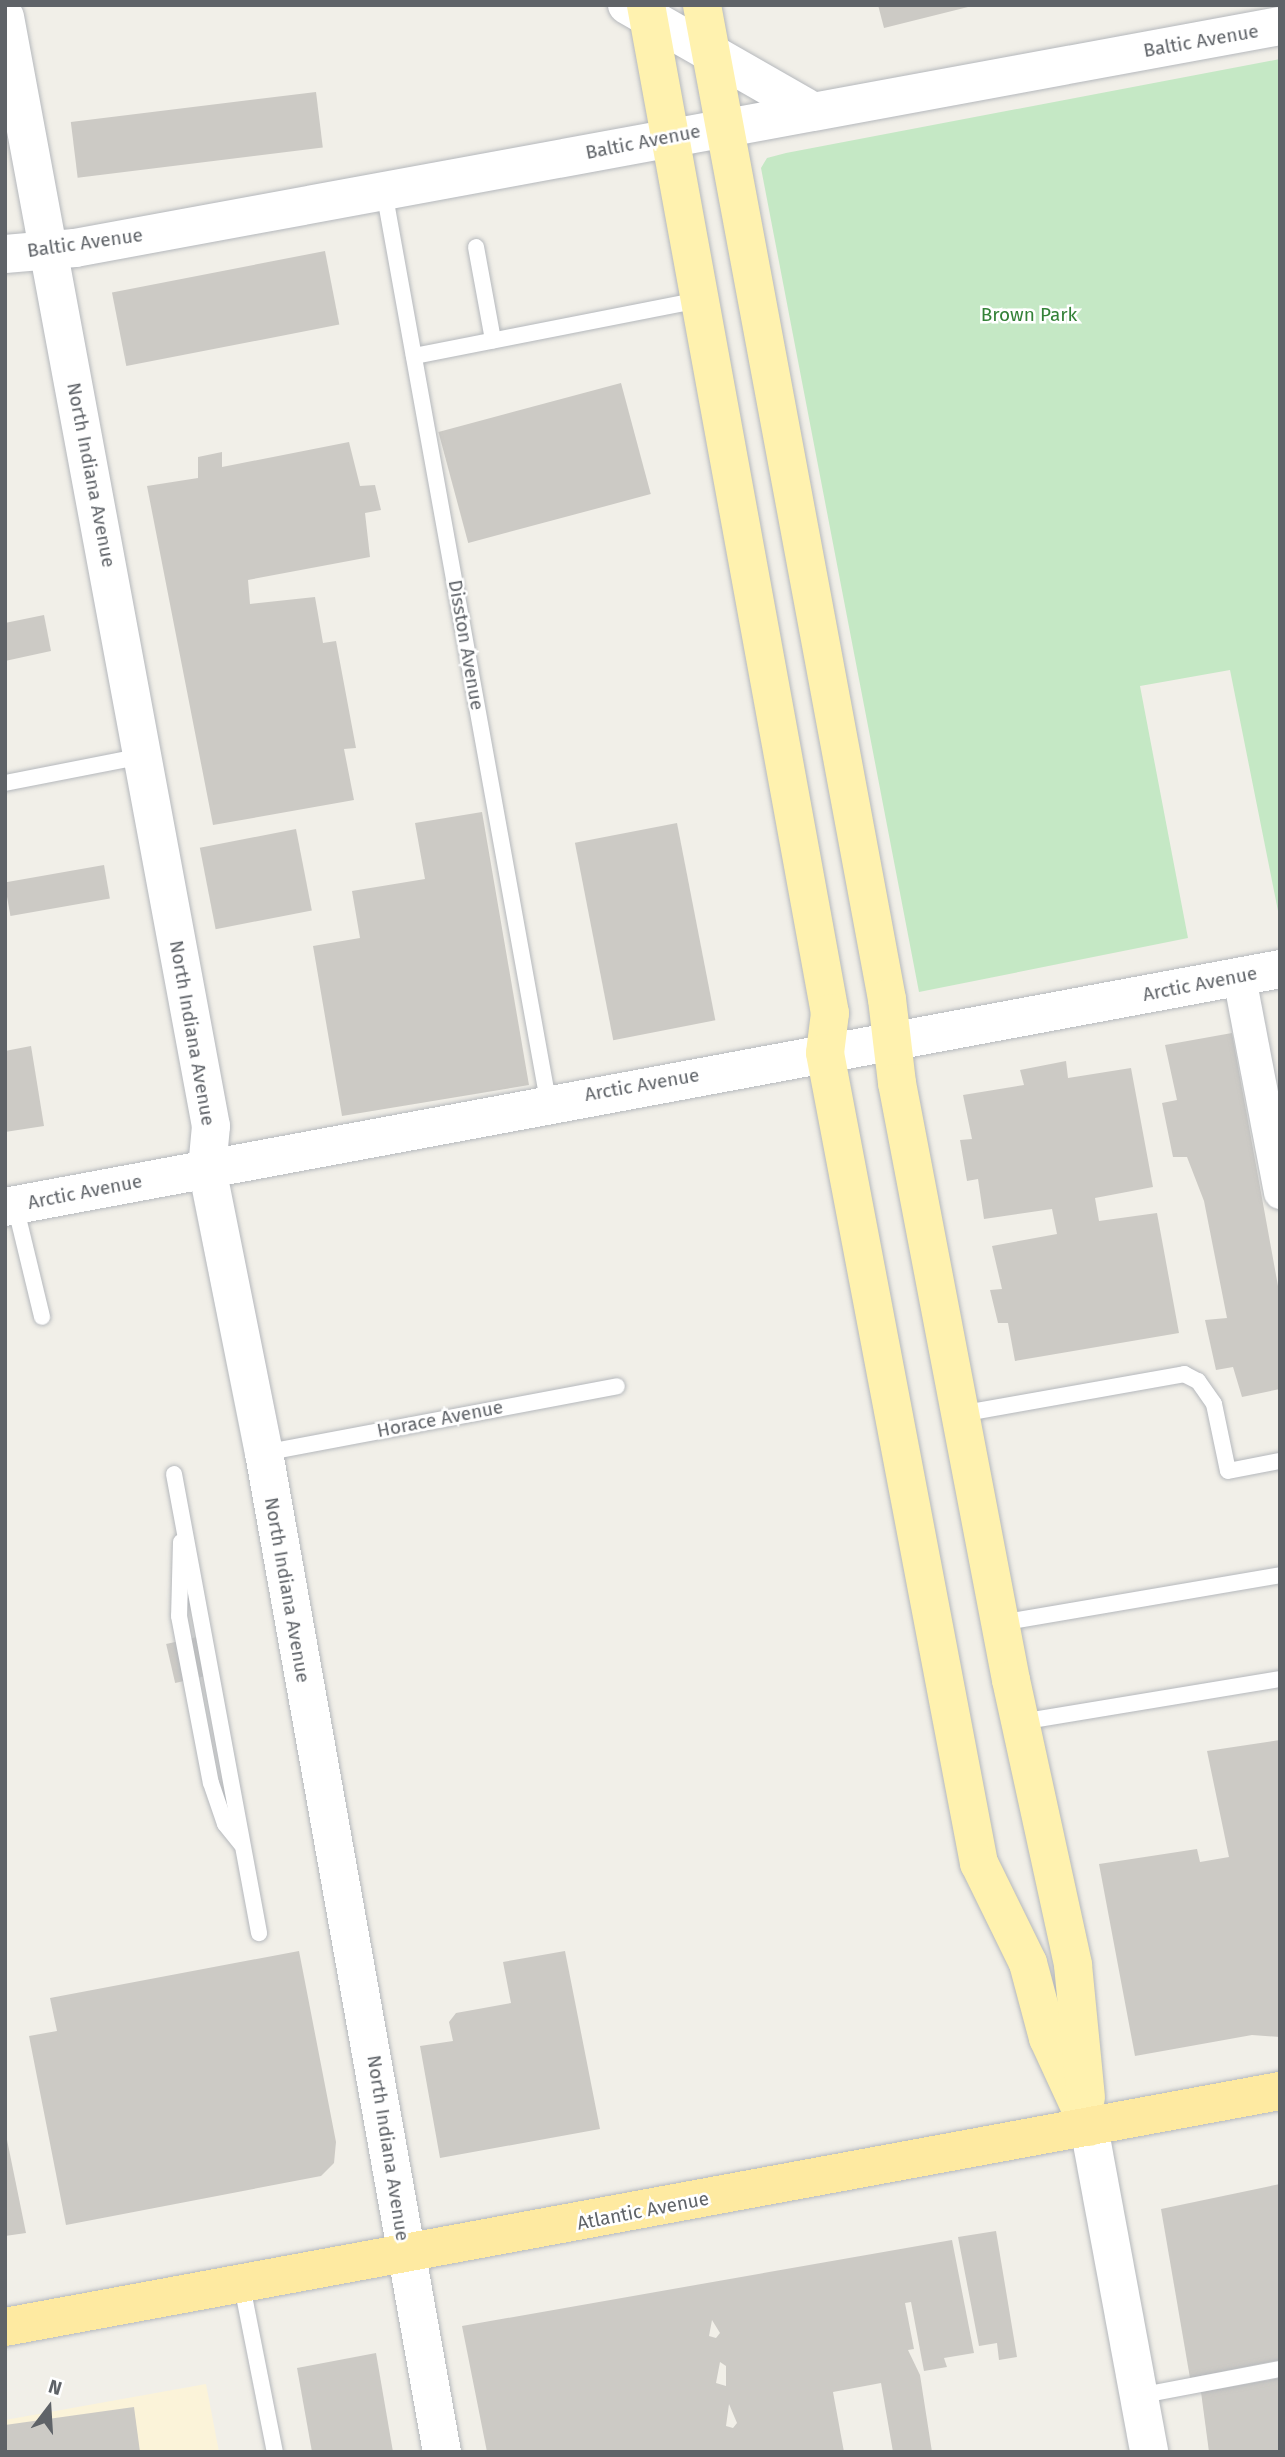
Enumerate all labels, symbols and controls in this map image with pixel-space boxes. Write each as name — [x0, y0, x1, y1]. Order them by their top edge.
street label: Baltic Avenue — [1142, 20, 1260, 62]
street label: Baltic Avenue — [584, 120, 702, 164]
street label: Baltic Avenue — [26, 224, 144, 262]
park label: Brown Park — [981, 304, 1077, 326]
street label: North Indiana Avenue — [62, 381, 120, 569]
street label: Disston Avenue — [443, 578, 489, 712]
street label: North Indiana Avenue — [164, 939, 220, 1127]
street label: Arctic Avenue — [1141, 962, 1259, 1006]
street label: Arctic Avenue — [583, 1064, 701, 1106]
street label: Arctic Avenue — [26, 1170, 144, 1214]
street label: Horace Avenue — [375, 1396, 505, 1442]
street label: North Indiana Avenue — [259, 1496, 315, 1684]
street label: North Indiana Avenue — [362, 2053, 414, 2243]
street label: Atlantic Avenue — [575, 2187, 711, 2235]
north arrow — [14, 2373, 84, 2443]
text: N — [46, 2375, 65, 2400]

